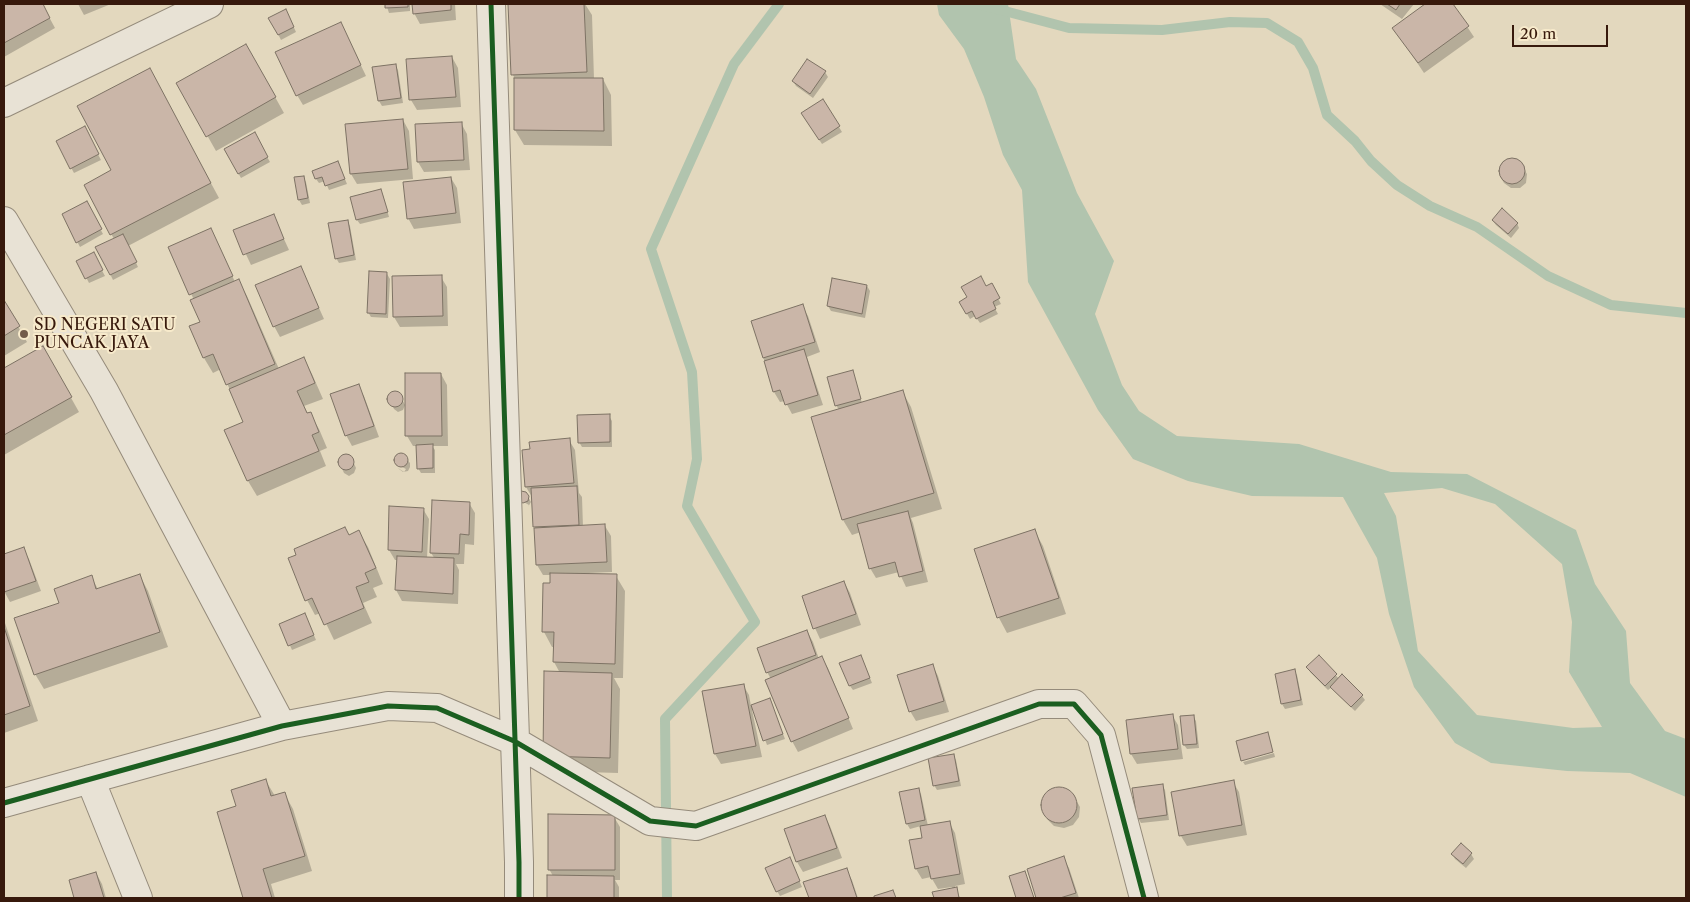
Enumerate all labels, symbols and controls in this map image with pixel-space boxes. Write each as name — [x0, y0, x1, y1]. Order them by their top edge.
scale bar — [1515, 15, 1611, 47]
text: 20 m — [1520, 24, 1556, 43]
place label: SD NEGERI SATU PUNCAK JAYA — [34, 315, 175, 353]
marker: SD NEGERI SATU PUNCAK JAYA — [18, 328, 30, 340]

